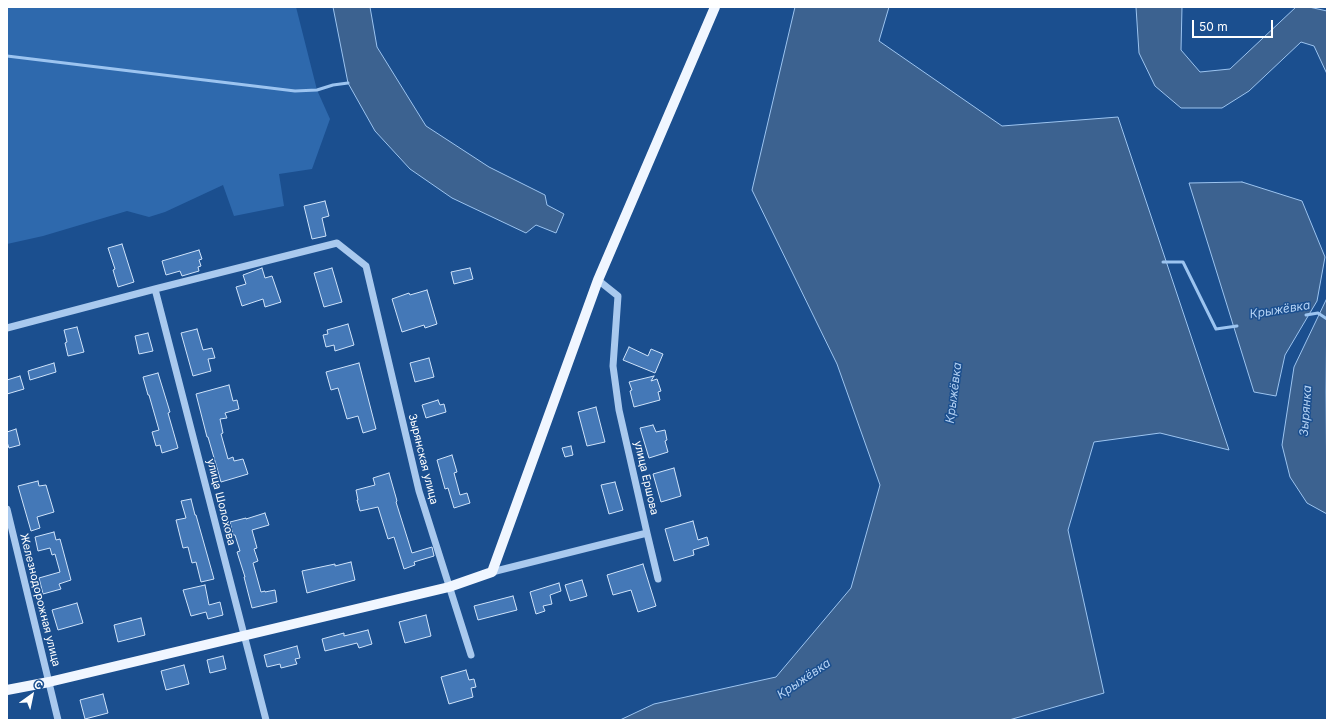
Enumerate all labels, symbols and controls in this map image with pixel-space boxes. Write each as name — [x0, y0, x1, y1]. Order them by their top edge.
scale bar — [1194, 12, 1275, 38]
text: 50 m — [1199, 19, 1228, 34]
water label: Крыжёвка — [1249, 298, 1311, 322]
water label: Крыжёвка — [943, 362, 965, 424]
water label: Зырянка — [1297, 385, 1315, 437]
street label: Зырянская улица — [405, 412, 441, 506]
street label: улица Ершова — [631, 440, 661, 516]
street label: улица Шолохова — [204, 457, 238, 547]
street label: Железнодорожная улица — [17, 532, 63, 668]
water label: Крыжёвка — [775, 656, 833, 702]
north arrow — [12, 675, 52, 715]
text: С — [31, 677, 46, 693]

